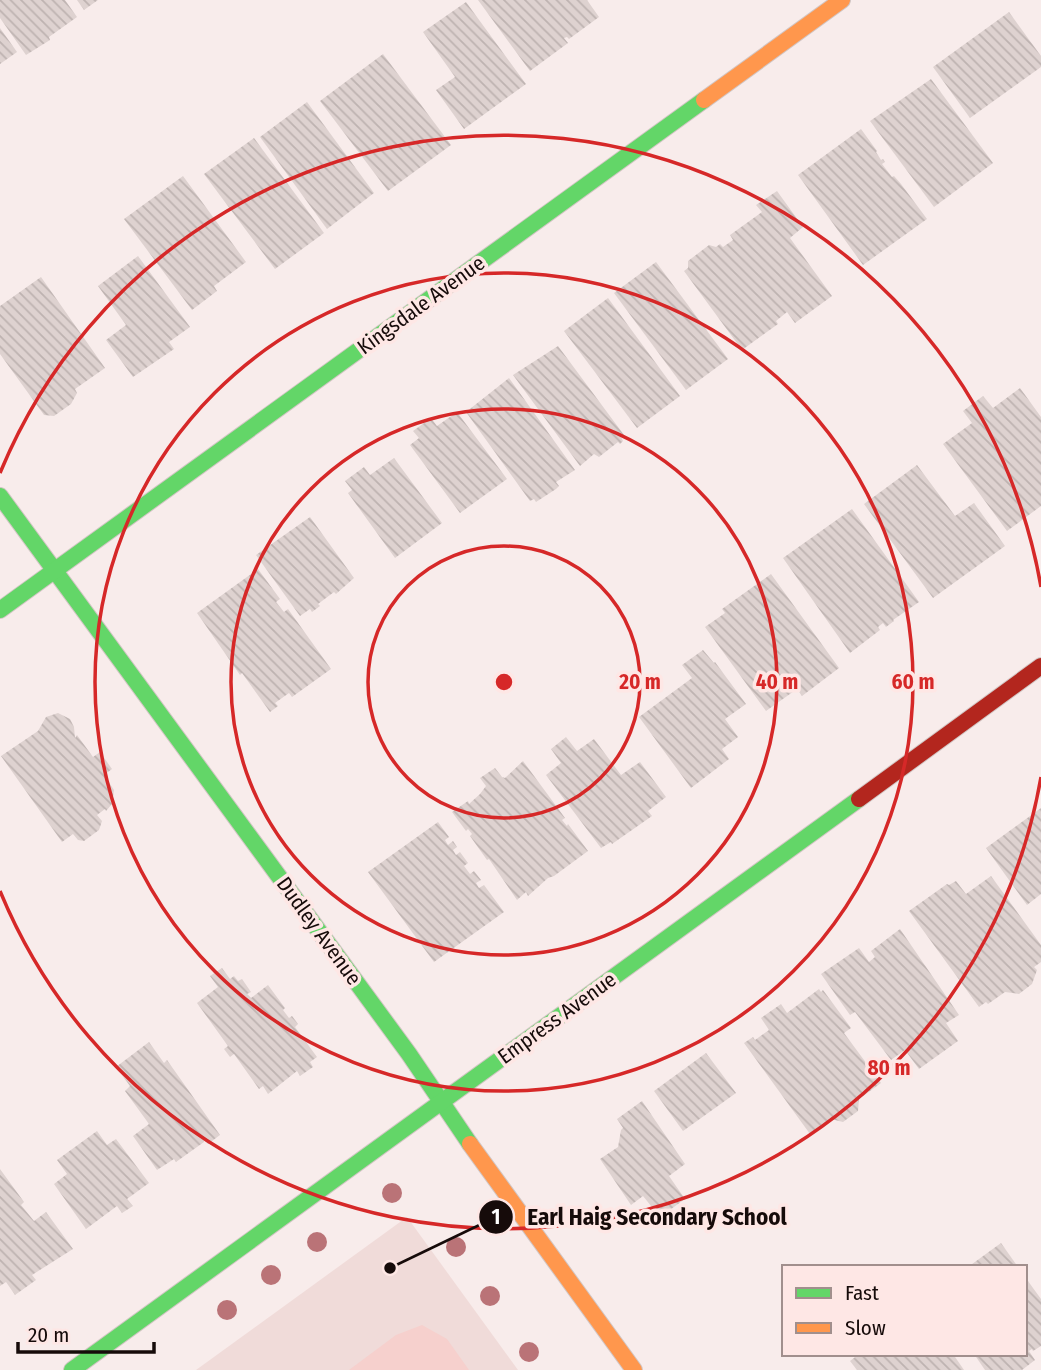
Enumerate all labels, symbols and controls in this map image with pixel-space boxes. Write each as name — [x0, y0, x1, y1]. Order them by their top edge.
street label: Kingsdale Avenue — [352, 250, 490, 360]
text: 20 m — [618, 669, 661, 695]
text: 40 m — [756, 669, 798, 695]
text: 60 m — [892, 669, 934, 695]
centre of rings — [492, 670, 516, 694]
street label: Dudley Avenue — [271, 872, 367, 990]
street label: Empress Avenue — [493, 966, 621, 1070]
text: 80 m — [868, 1055, 910, 1081]
callout: Earl Haig Secondary School — [479, 1195, 801, 1239]
text: Earl Haig Secondary School — [527, 1203, 787, 1231]
text: 1 — [492, 1204, 500, 1230]
legend — [782, 1265, 1027, 1356]
text: Fast — [845, 1280, 879, 1306]
scale bar — [18, 1310, 154, 1354]
text: Slow — [845, 1315, 886, 1341]
text: 20 m — [28, 1322, 69, 1348]

